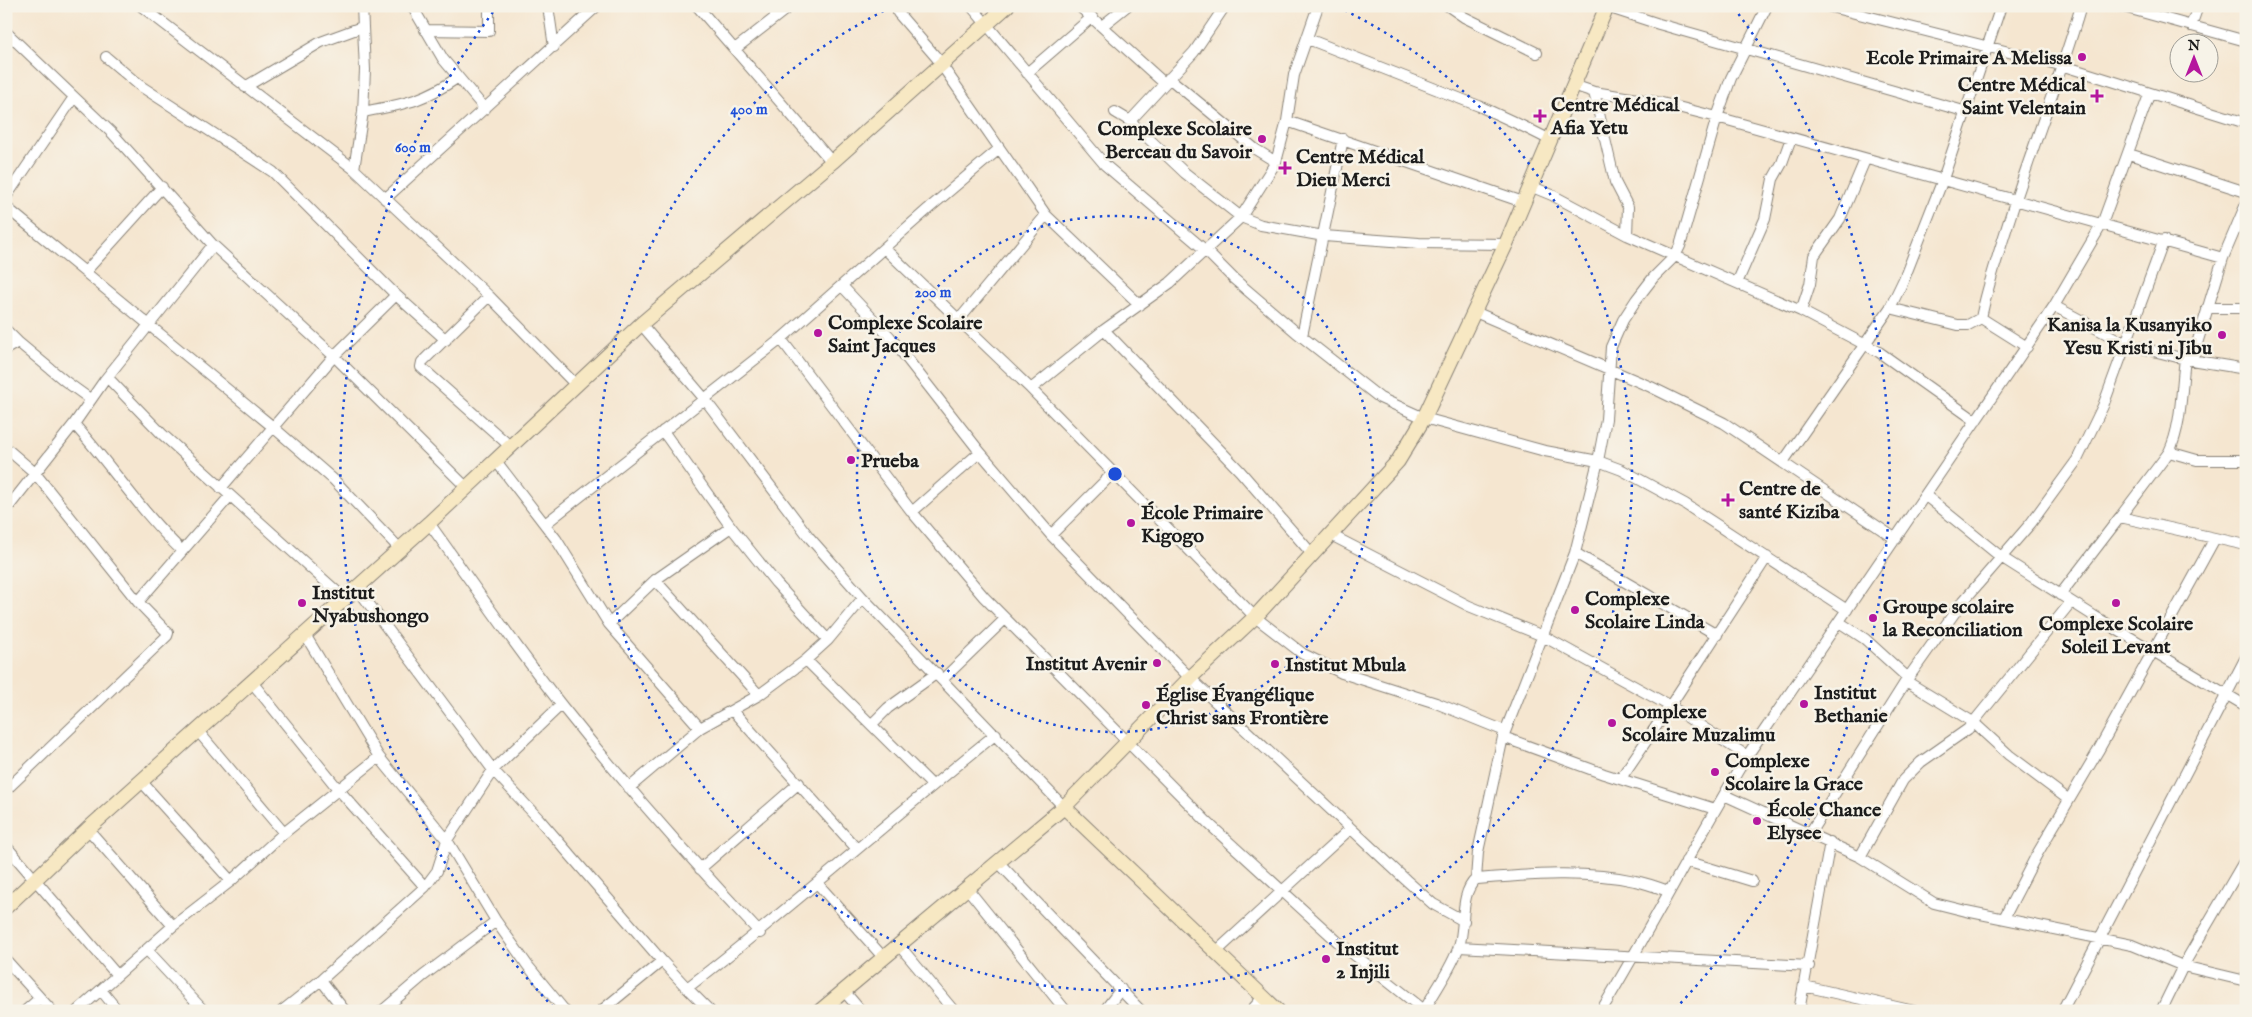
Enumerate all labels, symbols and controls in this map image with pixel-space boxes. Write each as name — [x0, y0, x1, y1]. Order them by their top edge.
north arrow — [2170, 32, 2220, 82]
text: N — [2187, 37, 2200, 55]
place label: Ecole Primaire A Melissa — [1866, 46, 2072, 71]
marker: Ecole Primaire A Melissa — [2076, 51, 2088, 63]
place label: Centre Médical Saint Velentain — [1958, 73, 2087, 121]
marker: Centre Médical Saint Velentain — [2090, 89, 2104, 103]
place label: Centre Médical Afia Yetu — [1550, 93, 1680, 141]
text: 400 m — [731, 100, 768, 119]
marker: Centre Médical Afia Yetu — [1533, 109, 1547, 123]
place label: Complexe Scolaire Berceau du Savoir — [1098, 117, 1253, 165]
marker: Complexe Scolaire Berceau du Savoir — [1256, 133, 1268, 145]
text: 600 m — [395, 138, 431, 157]
place label: Centre Médical Dieu Merci — [1296, 145, 1425, 193]
marker: Centre Médical Dieu Merci — [1278, 161, 1292, 175]
text: 200 m — [915, 283, 952, 302]
place label: Complexe Scolaire Saint Jacques — [828, 311, 983, 359]
place label: Kanisa la Kusanyiko Yesu Kristi ni Jibu — [2047, 313, 2213, 361]
marker: Complexe Scolaire Saint Jacques — [812, 327, 824, 339]
marker: Kanisa la Kusanyiko Yesu Kristi ni Jibu — [2216, 329, 2228, 341]
place label: Prueba — [861, 449, 919, 474]
marker: Prueba — [845, 454, 857, 466]
centre of rings — [1106, 465, 1124, 483]
place label: Centre de santé Kiziba — [1739, 477, 1840, 525]
marker: Centre de santé Kiziba — [1721, 493, 1735, 507]
place label: École Primaire Kigogo — [1141, 501, 1264, 549]
marker: École Primaire Kigogo — [1125, 517, 1137, 529]
place label: Institut Nyabushongo — [311, 581, 429, 629]
place label: Complexe Scolaire Linda — [1585, 587, 1705, 635]
place label: Groupe scolaire la Reconciliation — [1882, 595, 2023, 643]
marker: Institut Nyabushongo — [296, 597, 308, 609]
marker: Complexe Scolaire Soleil Levant — [2110, 597, 2122, 609]
marker: Complexe Scolaire Linda — [1569, 604, 1581, 616]
marker: Groupe scolaire la Reconciliation — [1867, 612, 1879, 624]
place label: Complexe Scolaire Soleil Levant — [2039, 612, 2194, 660]
place label: Institut Avenir — [1026, 652, 1148, 677]
place label: Institut Mbula — [1285, 653, 1406, 678]
marker: Institut Avenir — [1151, 657, 1163, 669]
marker: Institut Mbula — [1269, 658, 1281, 670]
place label: Institut Bethanie — [1814, 681, 1888, 729]
place label: Église Évangélique Christ sans Frontière — [1156, 683, 1329, 731]
marker: Institut Bethanie — [1798, 698, 1810, 710]
marker: Église Évangélique Christ sans Frontière — [1140, 699, 1152, 711]
place label: Complexe Scolaire Muzalimu — [1622, 700, 1776, 748]
marker: Complexe Scolaire Muzalimu — [1606, 717, 1618, 729]
place label: Complexe Scolaire la Grace — [1725, 749, 1864, 797]
marker: Complexe Scolaire la Grace — [1709, 766, 1721, 778]
place label: École Chance Elysee — [1767, 798, 1882, 846]
marker: École Chance Elysee — [1751, 815, 1763, 827]
place label: Institut 2 Injili — [1336, 937, 1399, 985]
marker: Institut 2 Injili — [1320, 953, 1332, 965]

